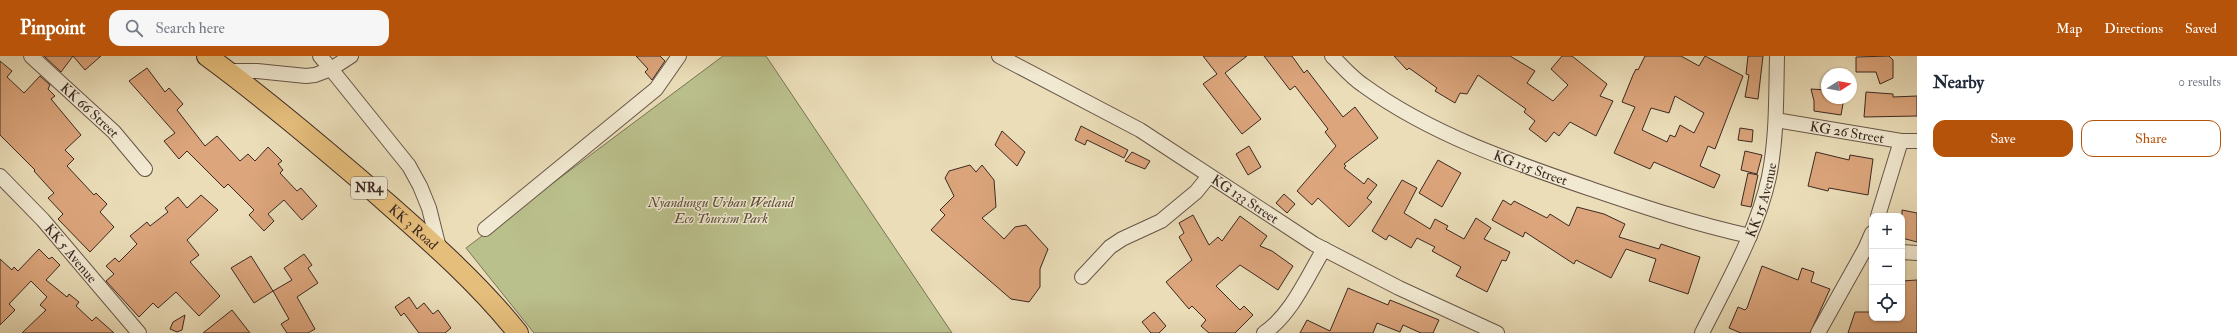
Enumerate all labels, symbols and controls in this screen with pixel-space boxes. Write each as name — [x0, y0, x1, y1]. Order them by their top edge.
search box — [109, 10, 389, 46]
text: Pinpoint — [20, 16, 85, 40]
icon: search — [123, 17, 145, 39]
text: Search here — [155, 19, 225, 38]
text: Map — [2056, 20, 2082, 37]
text: Directions — [2104, 20, 2163, 37]
text: Saved — [2185, 20, 2217, 37]
north arrow — [1821, 68, 1857, 104]
text: Nearby — [1933, 72, 1984, 93]
text: 0 results — [2178, 74, 2221, 90]
street label: KK 66 Street — [57, 79, 123, 141]
street label: KG 26 Street — [1809, 117, 1886, 147]
button: Save — [1933, 120, 2073, 157]
button: Share — [2081, 120, 2221, 157]
street label: KG 135 Street — [1491, 146, 1570, 189]
street label: KK 15 Avenue — [1742, 161, 1780, 240]
street label: KG 133 Street — [1209, 171, 1282, 227]
road number: NR4 — [351, 177, 387, 199]
park label: Nyandungu Urban Wetland Eco Tourism Park — [647, 194, 795, 227]
street label: KK 3 Road — [385, 200, 442, 253]
map controls — [1869, 213, 1905, 321]
button: + — [1869, 213, 1905, 249]
street label: KK 5 Avenue — [41, 220, 101, 286]
button: − — [1869, 249, 1905, 285]
button: locate — [1869, 285, 1905, 321]

